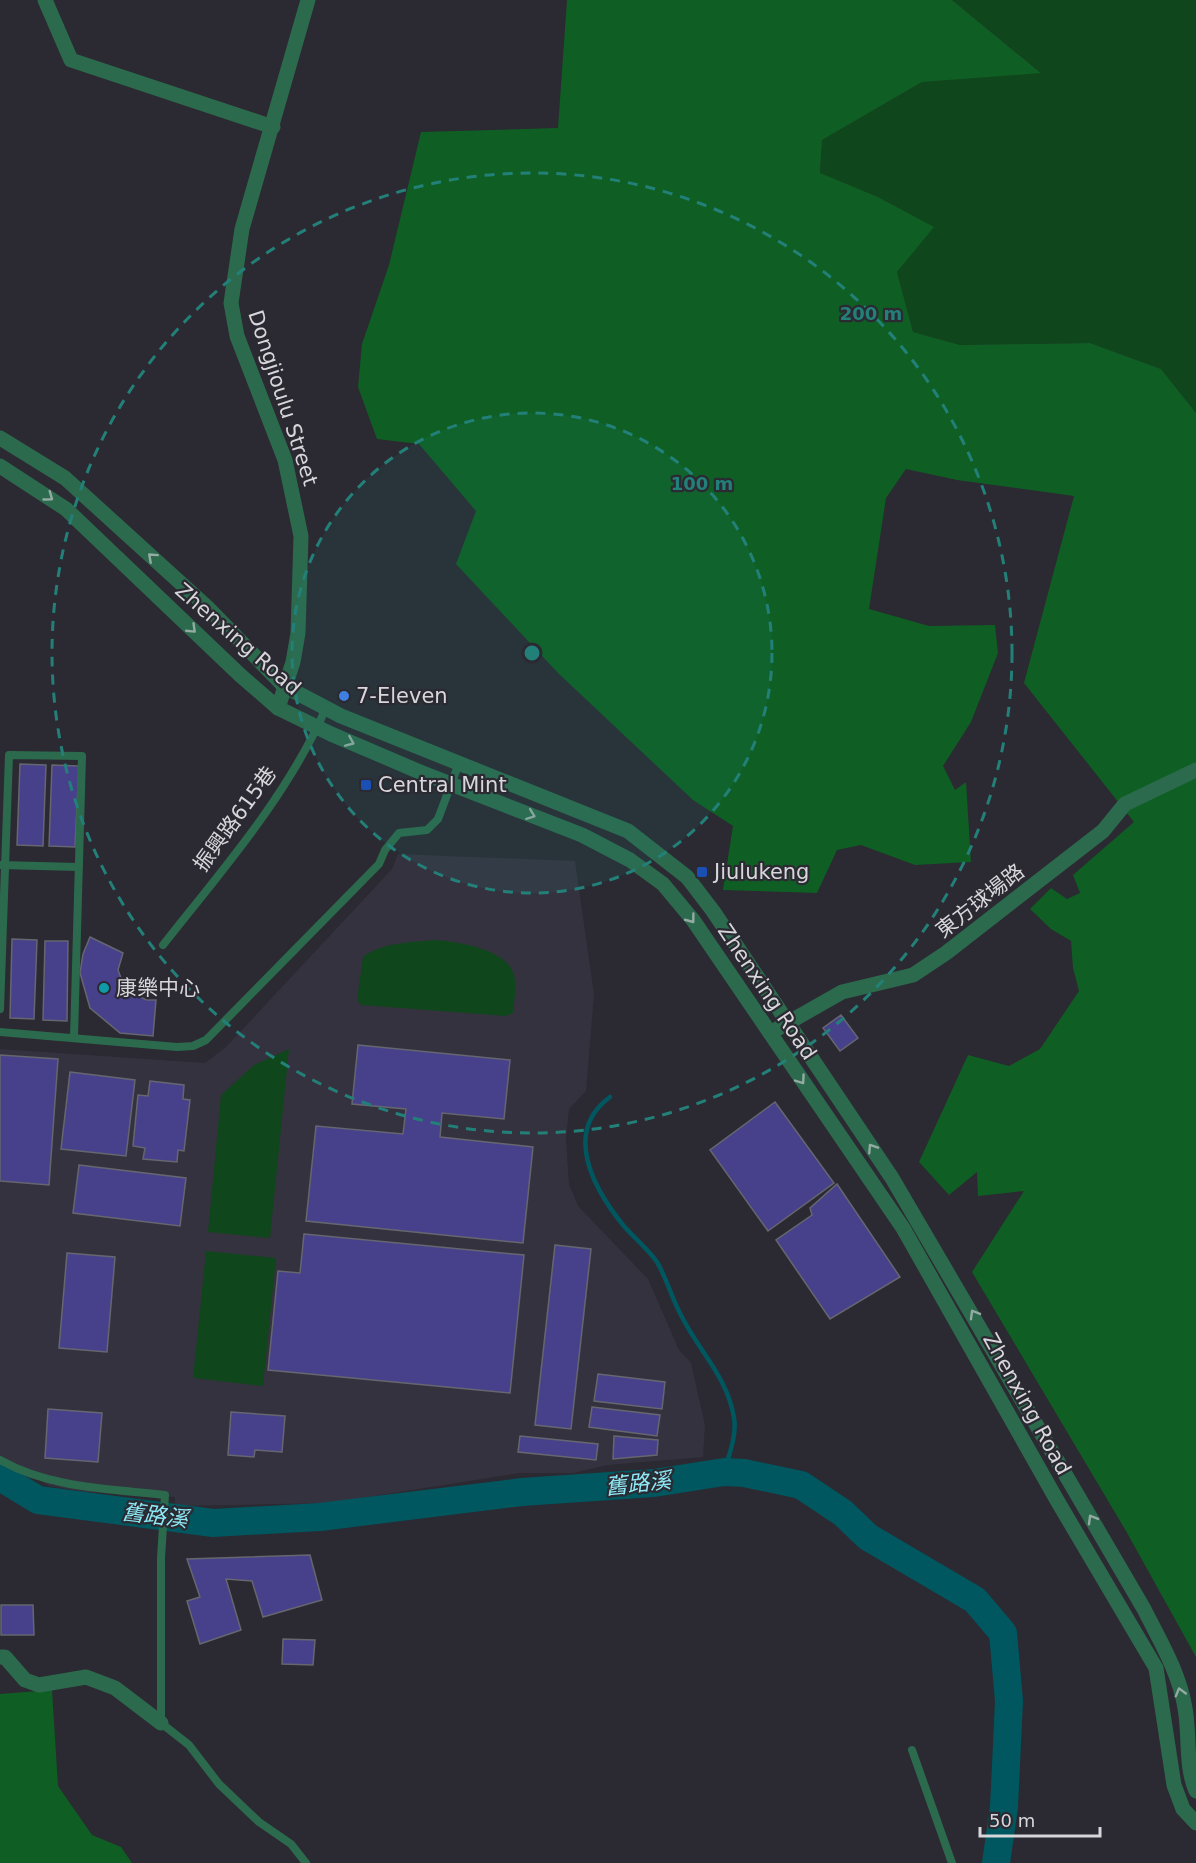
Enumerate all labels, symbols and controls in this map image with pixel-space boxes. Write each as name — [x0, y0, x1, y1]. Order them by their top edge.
text: 200 m — [840, 303, 902, 324]
street label: Dongjioulu Street — [243, 307, 323, 489]
text: 100 m — [671, 473, 733, 494]
one-way arrow — [43, 489, 54, 500]
one-way arrow — [148, 553, 158, 564]
street label: Zhenxing Road — [170, 578, 306, 700]
one-way arrow — [185, 622, 196, 633]
centre of rings — [522, 643, 542, 663]
place label: 7-Eleven — [356, 684, 448, 708]
marker: 7-Eleven — [337, 689, 351, 703]
one-way arrow — [343, 735, 354, 747]
street label: 振興路615巷 — [189, 762, 281, 876]
place label: Central Mint — [378, 773, 507, 797]
marker: Central Mint — [359, 778, 373, 792]
one-way arrow — [525, 807, 535, 820]
street label: 東方球場路 — [931, 859, 1029, 943]
place label: Jiulukeng — [712, 860, 809, 884]
marker: Jiulukeng — [695, 865, 709, 879]
one-way arrow — [684, 912, 695, 923]
street label: Zhenxing Road — [713, 920, 821, 1064]
place label: 康樂中心 — [116, 976, 200, 1000]
marker: 康樂中心 — [97, 981, 111, 995]
one-way arrow — [794, 1074, 805, 1085]
one-way arrow — [868, 1143, 879, 1154]
one-way arrow — [969, 1310, 981, 1320]
street label: Zhenxing Road — [978, 1329, 1076, 1479]
water label: 舊路溪 — [604, 1467, 675, 1499]
water label: 舊路溪 — [121, 1499, 192, 1532]
one-way arrow — [1088, 1515, 1100, 1525]
one-way arrow — [1175, 1687, 1188, 1697]
scale bar — [980, 1800, 1100, 1838]
text: 50 m — [989, 1810, 1035, 1831]

